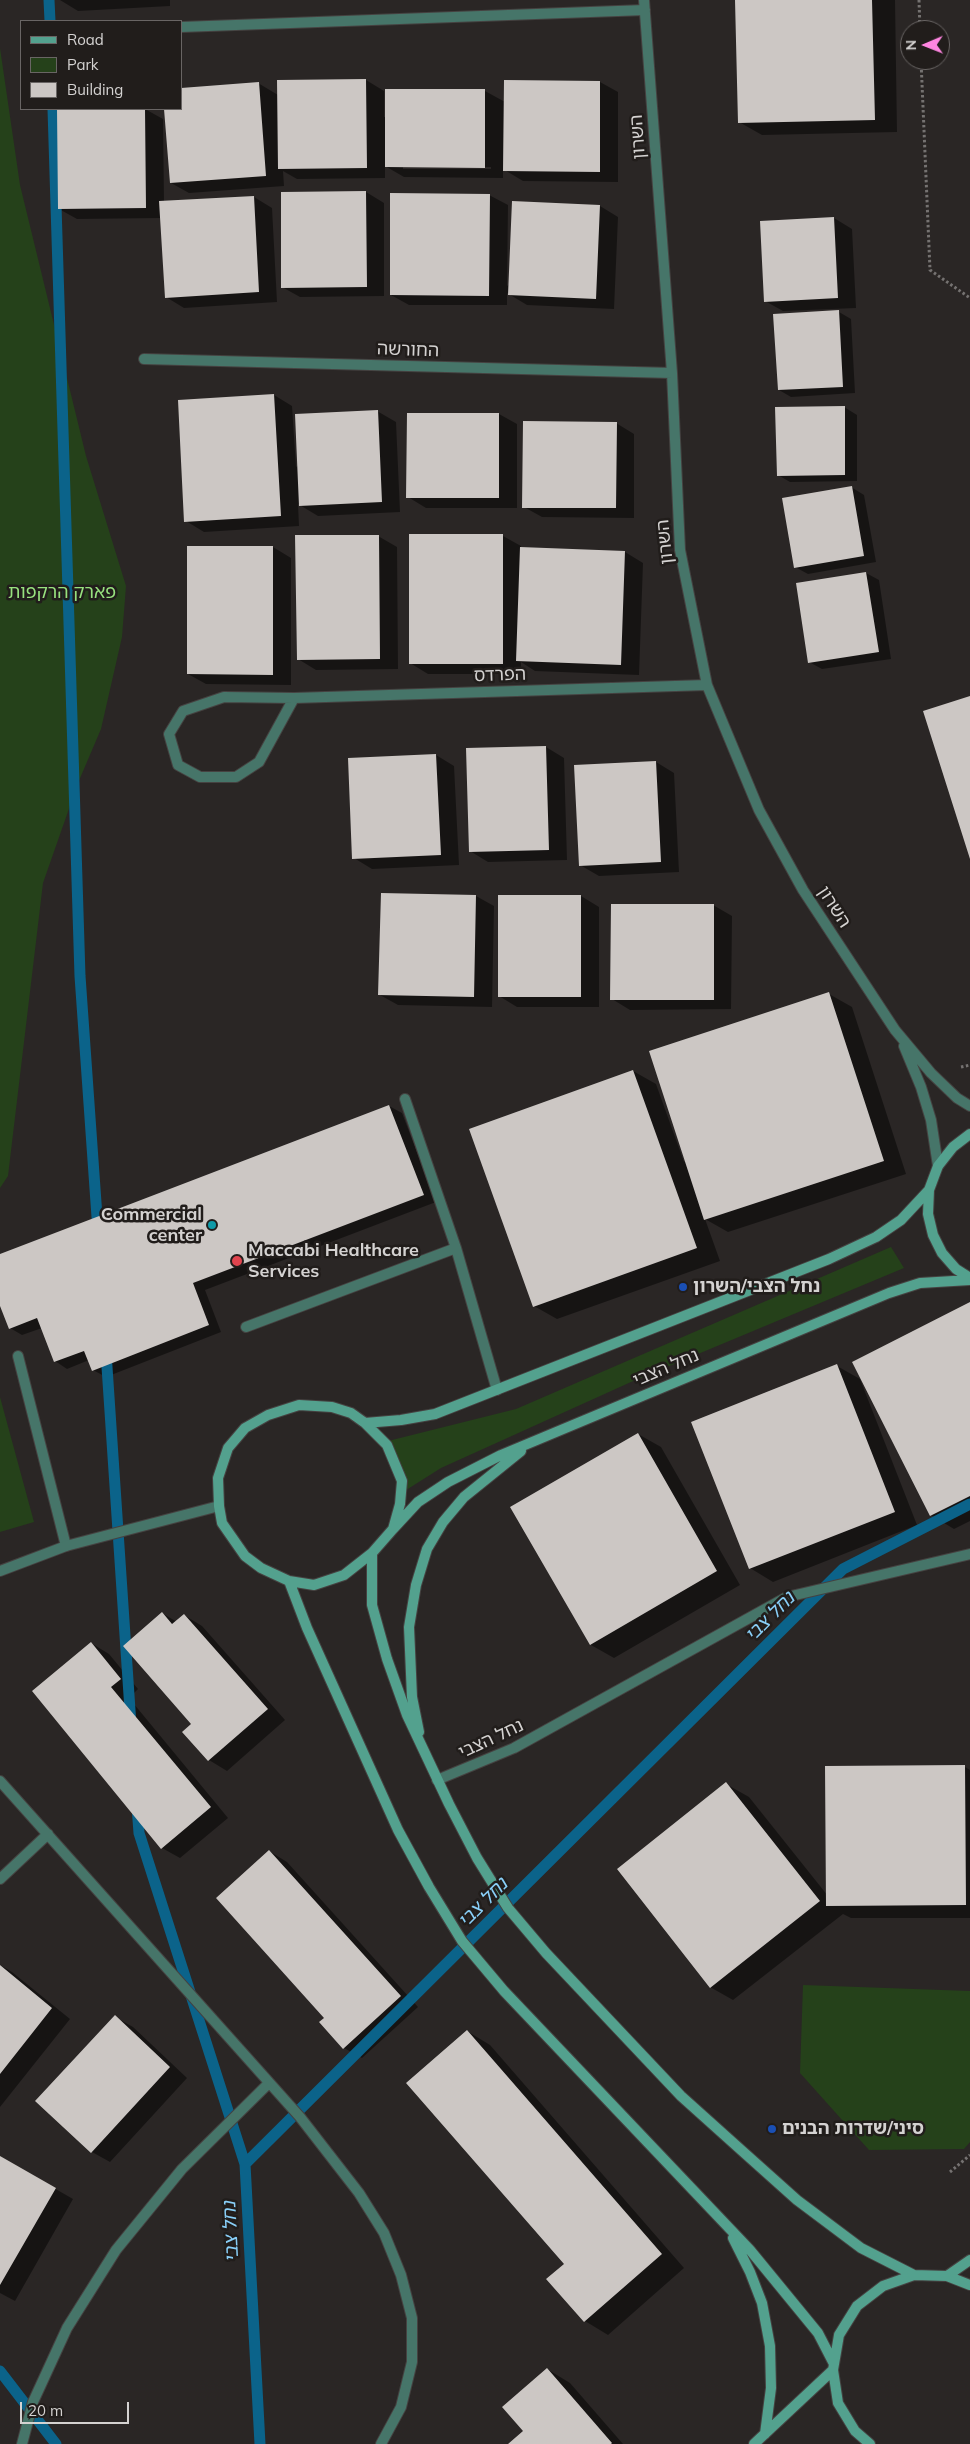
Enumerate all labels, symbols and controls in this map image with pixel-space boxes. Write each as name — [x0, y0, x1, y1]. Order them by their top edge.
legend — [20, 20, 182, 110]
north arrow — [900, 20, 950, 70]
text: Road — [67, 30, 104, 49]
text: N — [902, 40, 920, 51]
text: Park — [67, 55, 99, 74]
text: Building — [67, 80, 123, 99]
street label: השרון — [626, 114, 650, 160]
street label: החורשה — [377, 338, 439, 362]
street label: השרון — [652, 518, 678, 566]
park label: פארק הרקפות — [8, 582, 116, 604]
street label: הפרדס — [474, 663, 526, 687]
street label: השרון — [813, 882, 855, 932]
place label: Commercial center — [101, 1204, 202, 1246]
marker: Commercial center — [206, 1219, 218, 1231]
place label: Maccabi Healthcare Services — [248, 1240, 419, 1282]
marker: Maccabi Healthcare Services — [230, 1254, 244, 1268]
place label: נחל הצבי/השרון — [693, 1276, 820, 1298]
marker: נחל הצבי/השרון — [677, 1281, 689, 1293]
street label: נחל הצבי — [630, 1345, 702, 1391]
water label: נחל צבי — [740, 1587, 800, 1647]
street label: נחל הצבי — [455, 1715, 527, 1763]
water label: נחל צבי — [453, 1873, 513, 1933]
place label: סיני/שדרות הבנים — [782, 2118, 924, 2140]
marker: סיני/שדרות הבנים — [766, 2123, 778, 2135]
water label: נחל צבי — [218, 2201, 244, 2263]
scale bar — [22, 2392, 131, 2424]
text: 20 m — [28, 2401, 63, 2420]

